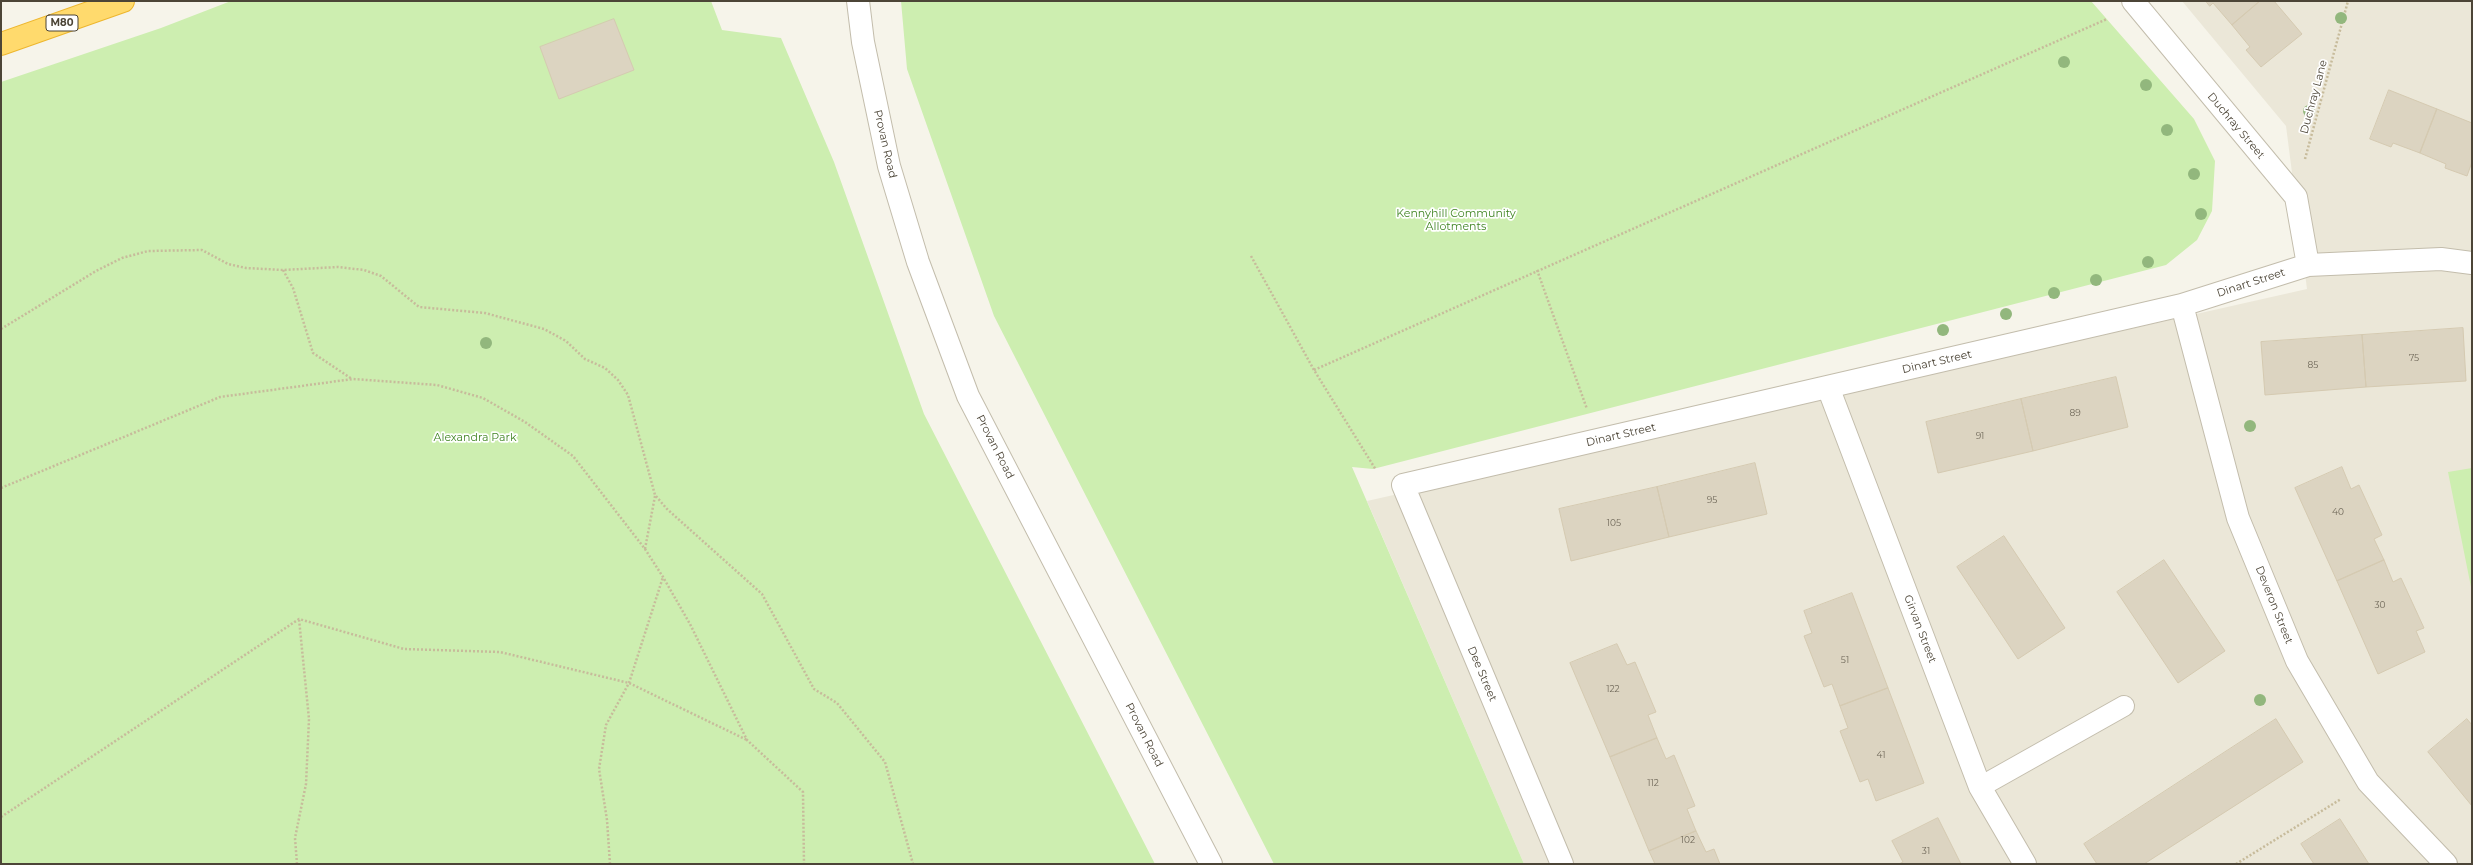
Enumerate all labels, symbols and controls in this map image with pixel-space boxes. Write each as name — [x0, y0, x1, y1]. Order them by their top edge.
road number: M80 — [46, 15, 78, 31]
street label: Duchray Lane — [2298, 59, 2330, 135]
street label: Duchray Street — [2204, 90, 2268, 162]
street label: Provan Road — [871, 108, 899, 180]
park label: Kennyhill Community Allotments — [1396, 207, 1516, 233]
street label: Dinart Street — [2215, 266, 2287, 300]
street label: Dinart Street — [1901, 348, 1973, 376]
house number: 75 — [2409, 353, 2419, 363]
house number: 85 — [2308, 360, 2318, 370]
house number: 89 — [2069, 408, 2081, 418]
street label: Provan Road — [973, 413, 1017, 481]
street label: Dinart Street — [1585, 421, 1657, 449]
park label: Alexandra Park — [434, 431, 516, 445]
house number: 91 — [1976, 431, 1984, 441]
house number: 95 — [1707, 495, 1717, 505]
house number: 40 — [2332, 507, 2344, 517]
house number: 105 — [1607, 518, 1621, 528]
street label: Deveron Street — [2252, 564, 2296, 646]
street label: Girvan Street — [1901, 593, 1939, 665]
house number: 30 — [2374, 600, 2386, 610]
street label: Dee Street — [1464, 644, 1500, 704]
house number: 51 — [1841, 655, 1849, 665]
house number: 122 — [1606, 684, 1620, 694]
street label: Provan Road — [1122, 701, 1166, 769]
house number: 41 — [1877, 750, 1885, 760]
house number: 112 — [1647, 778, 1659, 788]
house number: 102 — [1681, 835, 1695, 845]
house number: 31 — [1922, 846, 1930, 856]

